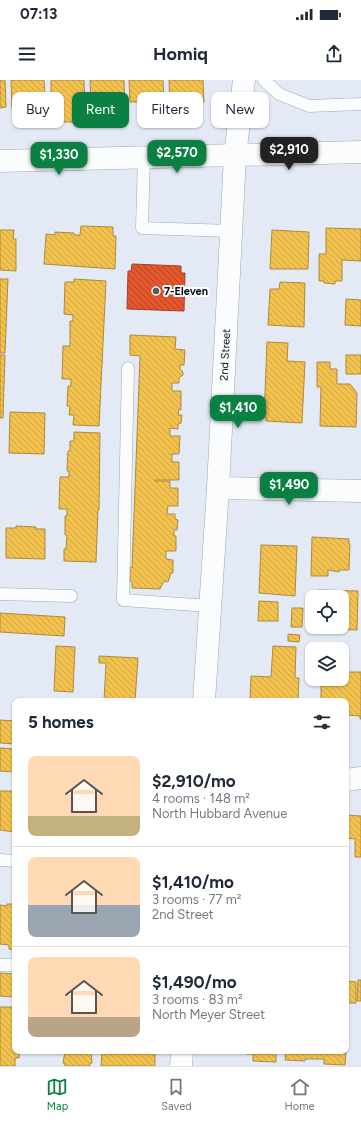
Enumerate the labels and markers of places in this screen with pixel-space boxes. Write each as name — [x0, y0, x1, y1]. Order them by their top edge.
pin: $2,910 — [256, 137, 322, 171]
pin: $2,570 — [144, 140, 210, 174]
pin: $1,330 — [26, 142, 92, 176]
place label: 7-Eleven — [164, 285, 208, 298]
marker: 7-Eleven — [151, 286, 161, 296]
pin: $1,410 — [205, 395, 271, 429]
pin: $1,490 — [256, 472, 322, 506]

